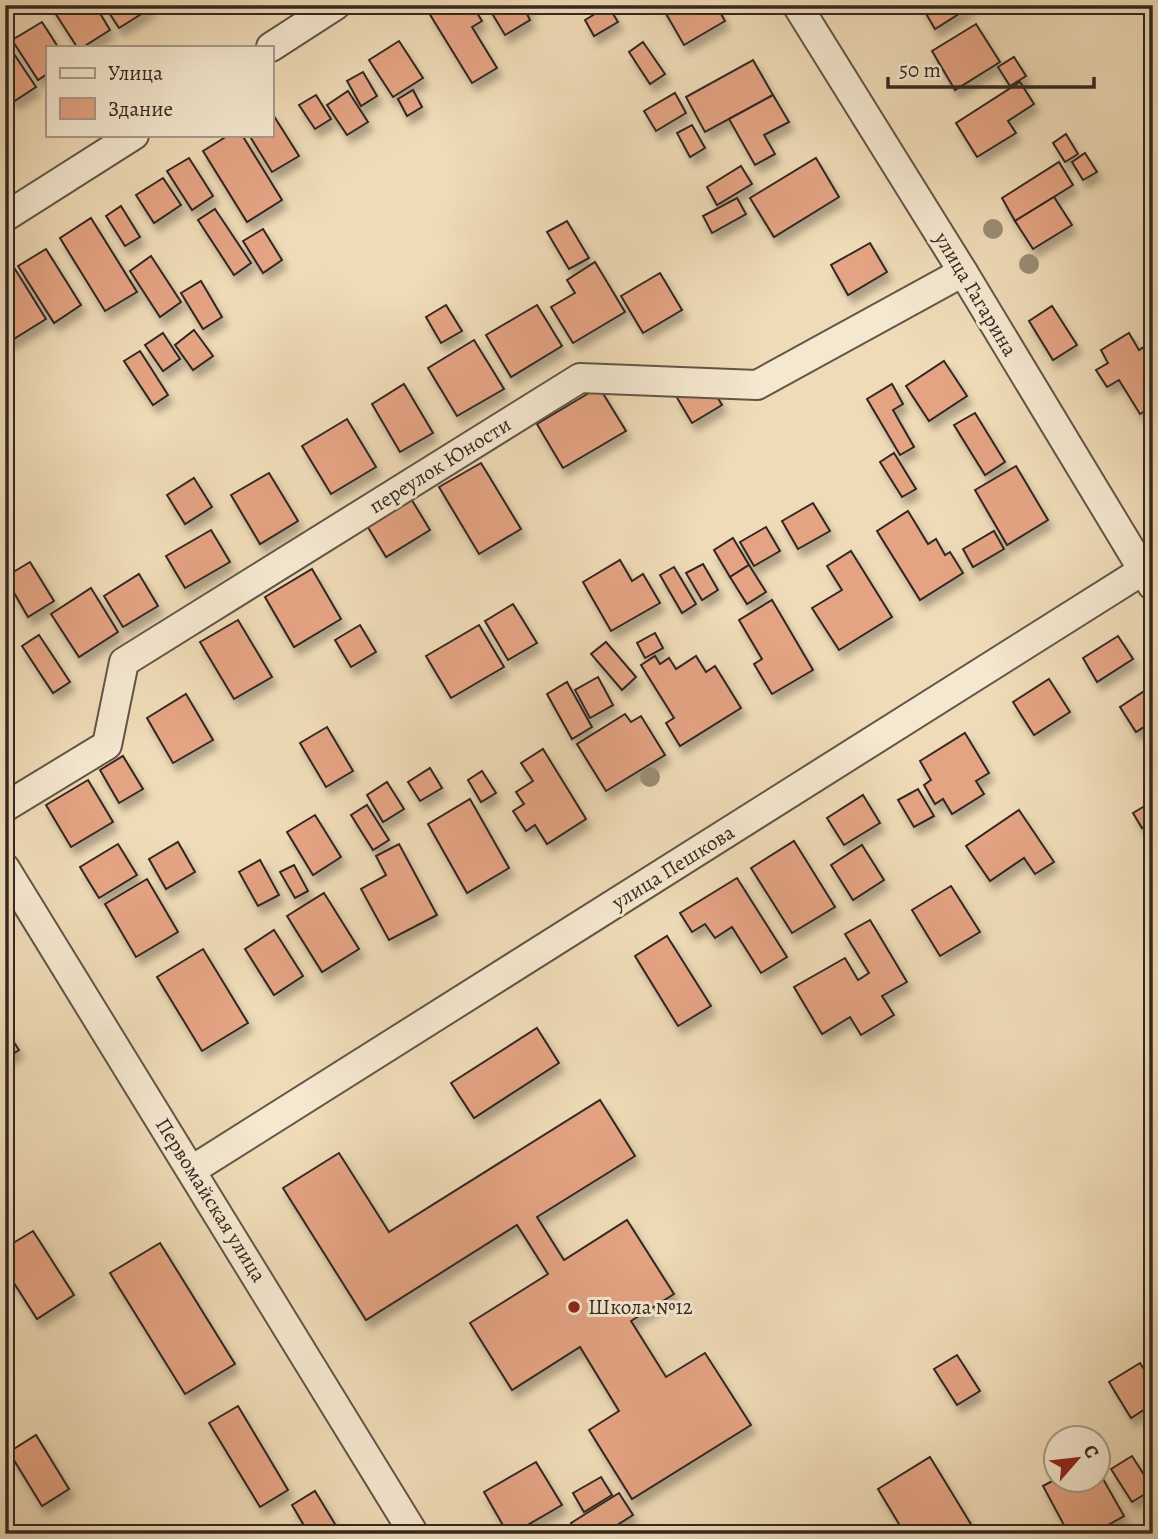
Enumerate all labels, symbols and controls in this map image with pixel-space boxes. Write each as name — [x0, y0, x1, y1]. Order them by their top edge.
legend — [46, 46, 273, 136]
scale bar — [888, 46, 1095, 90]
text: 50 m — [899, 56, 941, 84]
text: Улица — [108, 59, 163, 87]
text: Здание — [108, 95, 173, 123]
street label: улица Гагарина — [927, 226, 1024, 362]
street label: переулок Юности — [364, 410, 516, 520]
street label: улица Пешкова — [605, 818, 740, 916]
street label: Первомайская улица — [149, 1112, 273, 1288]
place label: Школа №12 — [588, 1293, 693, 1321]
marker: Школа №12 — [566, 1299, 582, 1315]
north arrow — [1042, 1424, 1112, 1494]
text: С — [1077, 1440, 1105, 1463]

